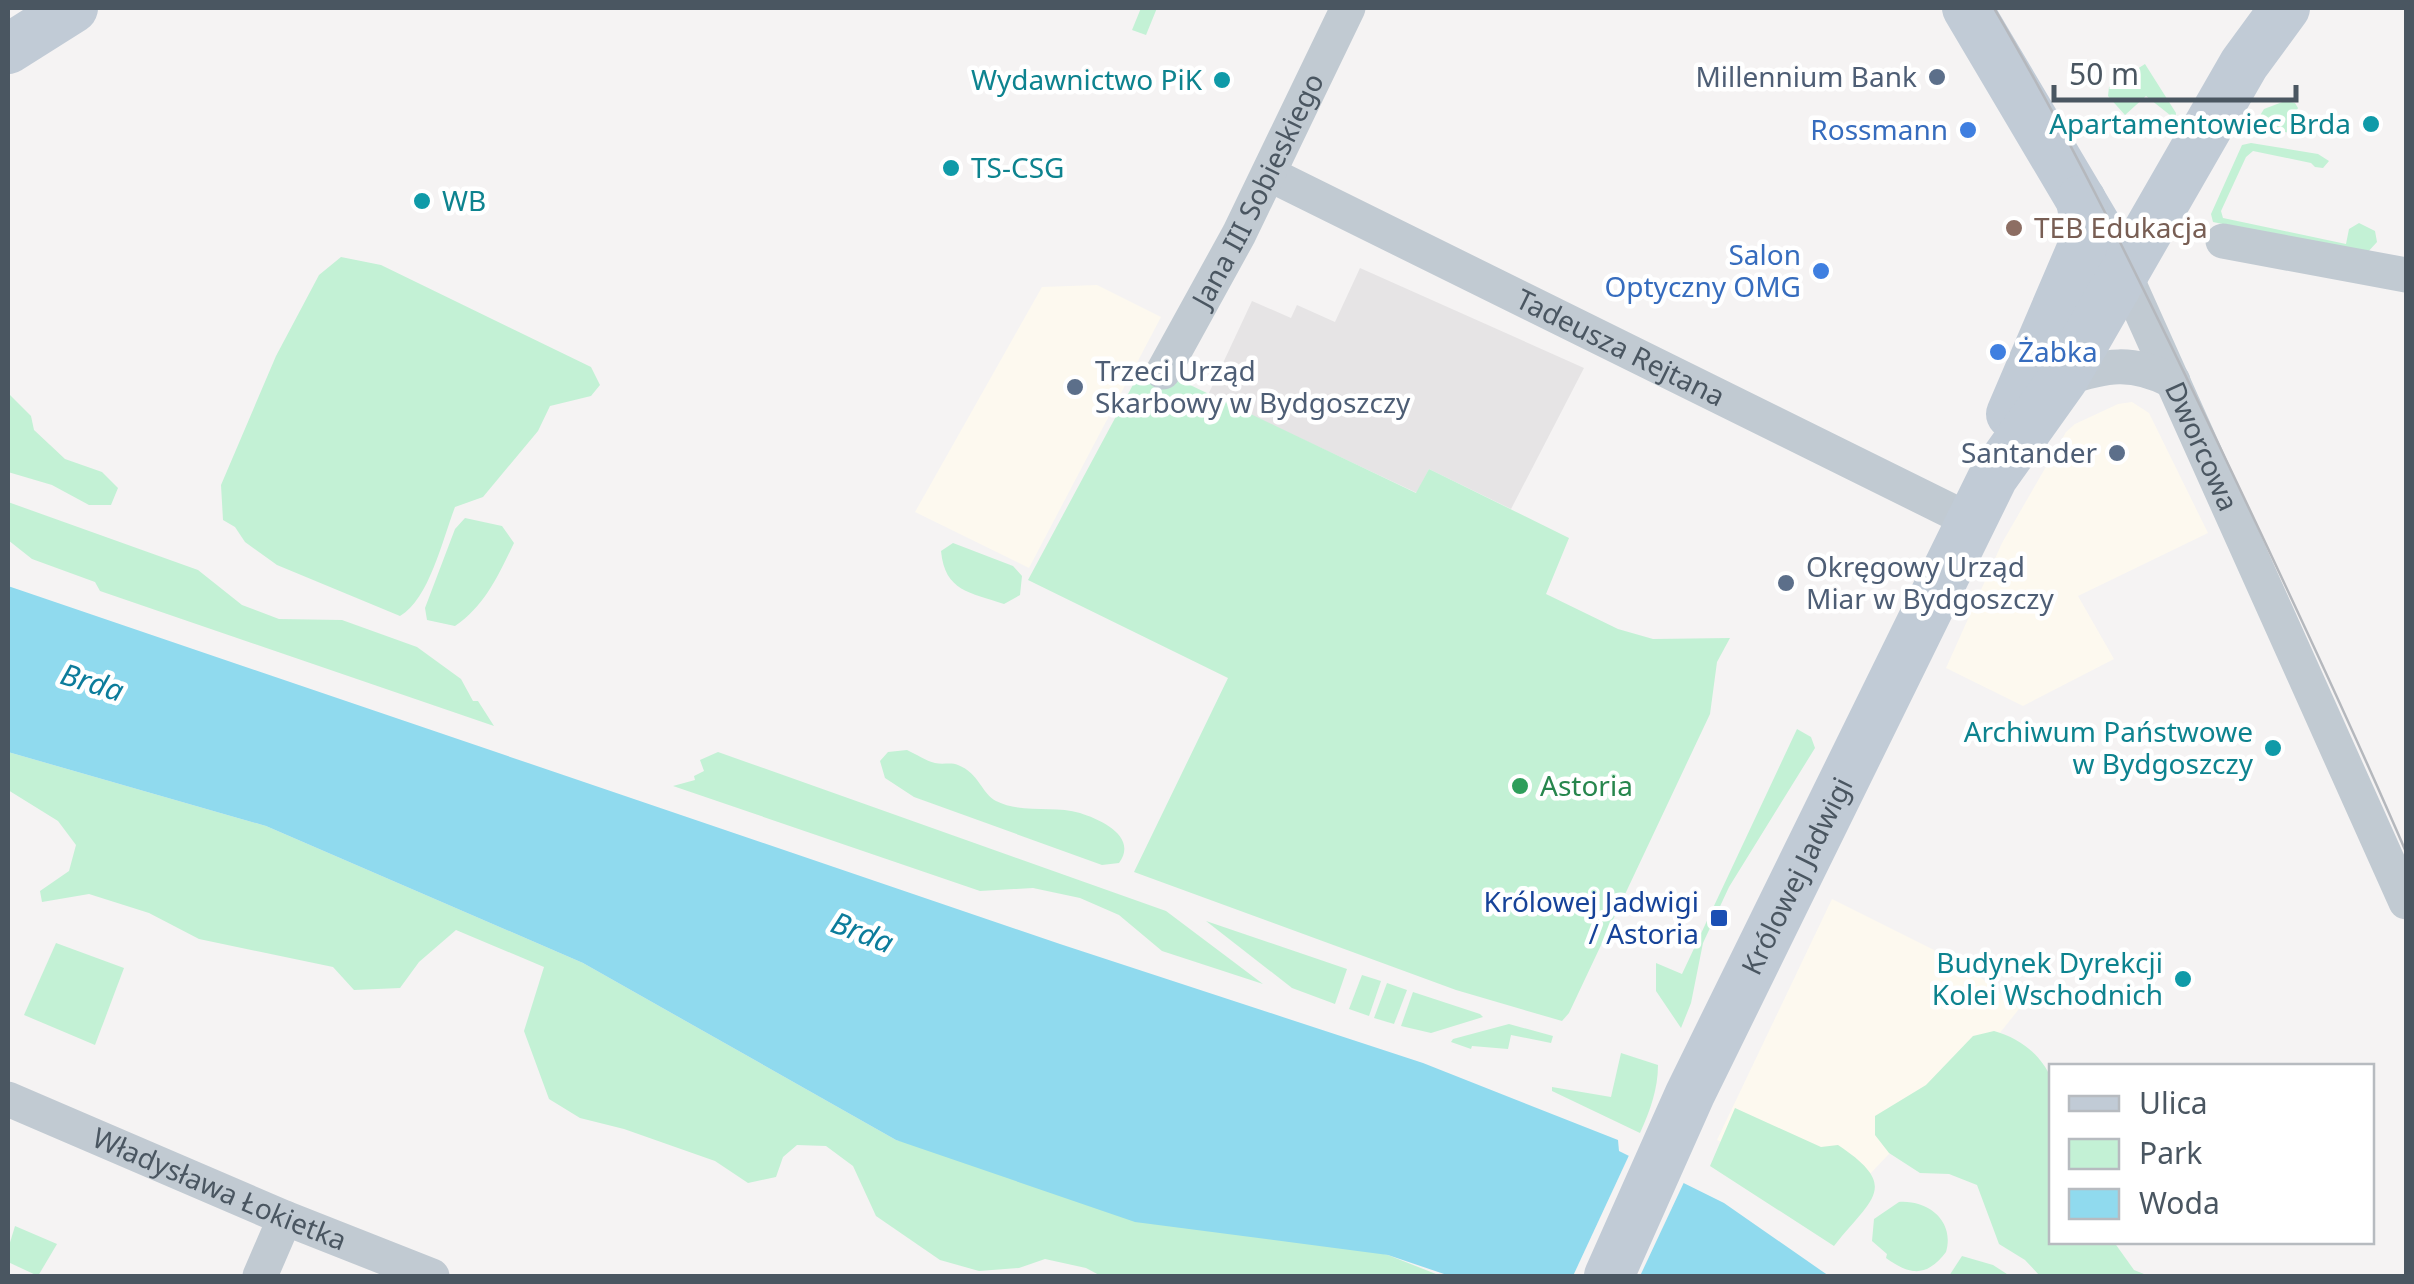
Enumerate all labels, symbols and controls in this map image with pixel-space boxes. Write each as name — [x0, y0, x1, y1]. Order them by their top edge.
scale bar — [2054, 40, 2296, 102]
text: 50 m — [2069, 53, 2139, 94]
place label: Millennium Bank — [1695, 57, 1917, 95]
place label: Wydawnictwo PiK — [971, 60, 1203, 98]
marker: Millennium Bank — [1926, 66, 1948, 88]
street label: Jana III Sobieskiego — [1181, 67, 1332, 317]
marker: Wydawnictwo PiK — [1211, 69, 1233, 91]
place label: Apartamentowiec Brda — [2049, 104, 2351, 142]
place label: Rossmann — [1810, 110, 1948, 148]
marker: Apartamentowiec Brda — [2360, 113, 2382, 135]
marker: Rossmann — [1957, 119, 1979, 141]
place label: TS-CSG — [971, 148, 1064, 186]
marker: TS-CSG — [940, 157, 962, 179]
place label: WB — [442, 181, 486, 219]
marker: WB — [411, 190, 433, 212]
place label: TEB Edukacja — [2034, 208, 2208, 246]
marker: TEB Edukacja — [2003, 217, 2025, 239]
place label: Salon Optyczny OMG — [1604, 235, 1801, 305]
marker: Salon Optyczny OMG — [1810, 260, 1832, 282]
street label: Tadeusza Rejtana — [1510, 279, 1732, 414]
place label: Żabka — [2018, 332, 2098, 370]
marker: Żabka — [1987, 341, 2009, 363]
place label: Trzeci Urząd Skarbowy w Bydgoszczy — [1095, 351, 1411, 421]
street label: Dworcowa — [2157, 375, 2248, 517]
marker: Trzeci Urząd Skarbowy w Bydgoszczy — [1064, 376, 1086, 398]
place label: Santander — [1961, 433, 2097, 471]
marker: Santander — [2106, 442, 2128, 464]
place label: Okręgowy Urząd Miar w Bydgoszczy — [1806, 547, 2054, 617]
marker: Okręgowy Urząd Miar w Bydgoszczy — [1775, 572, 1797, 594]
water label: Brda — [56, 653, 129, 710]
place label: Archiwum Państwowe w Bydgoszczy — [1964, 712, 2254, 782]
marker: Archiwum Państwowe w Bydgoszczy — [2262, 737, 2284, 759]
place label: Astoria — [1540, 766, 1633, 804]
street label: Królowej Jadwigi — [1732, 770, 1861, 981]
marker: Astoria — [1509, 775, 1531, 797]
place label: Królowej Jadwigi / Astoria — [1484, 882, 1699, 952]
water label: Brda — [825, 901, 900, 962]
marker: Królowej Jadwigi / Astoria — [1708, 907, 1730, 929]
place label: Budynek Dyrekcji Kolei Wschodnich — [1932, 943, 2163, 1013]
marker: Budynek Dyrekcji Kolei Wschodnich — [2172, 968, 2194, 990]
legend — [2049, 1064, 2374, 1244]
text: Ulica — [2139, 1082, 2208, 1123]
street label: Władysława Łokietka — [87, 1118, 353, 1258]
text: Park — [2139, 1132, 2202, 1173]
text: Woda — [2139, 1182, 2220, 1223]

